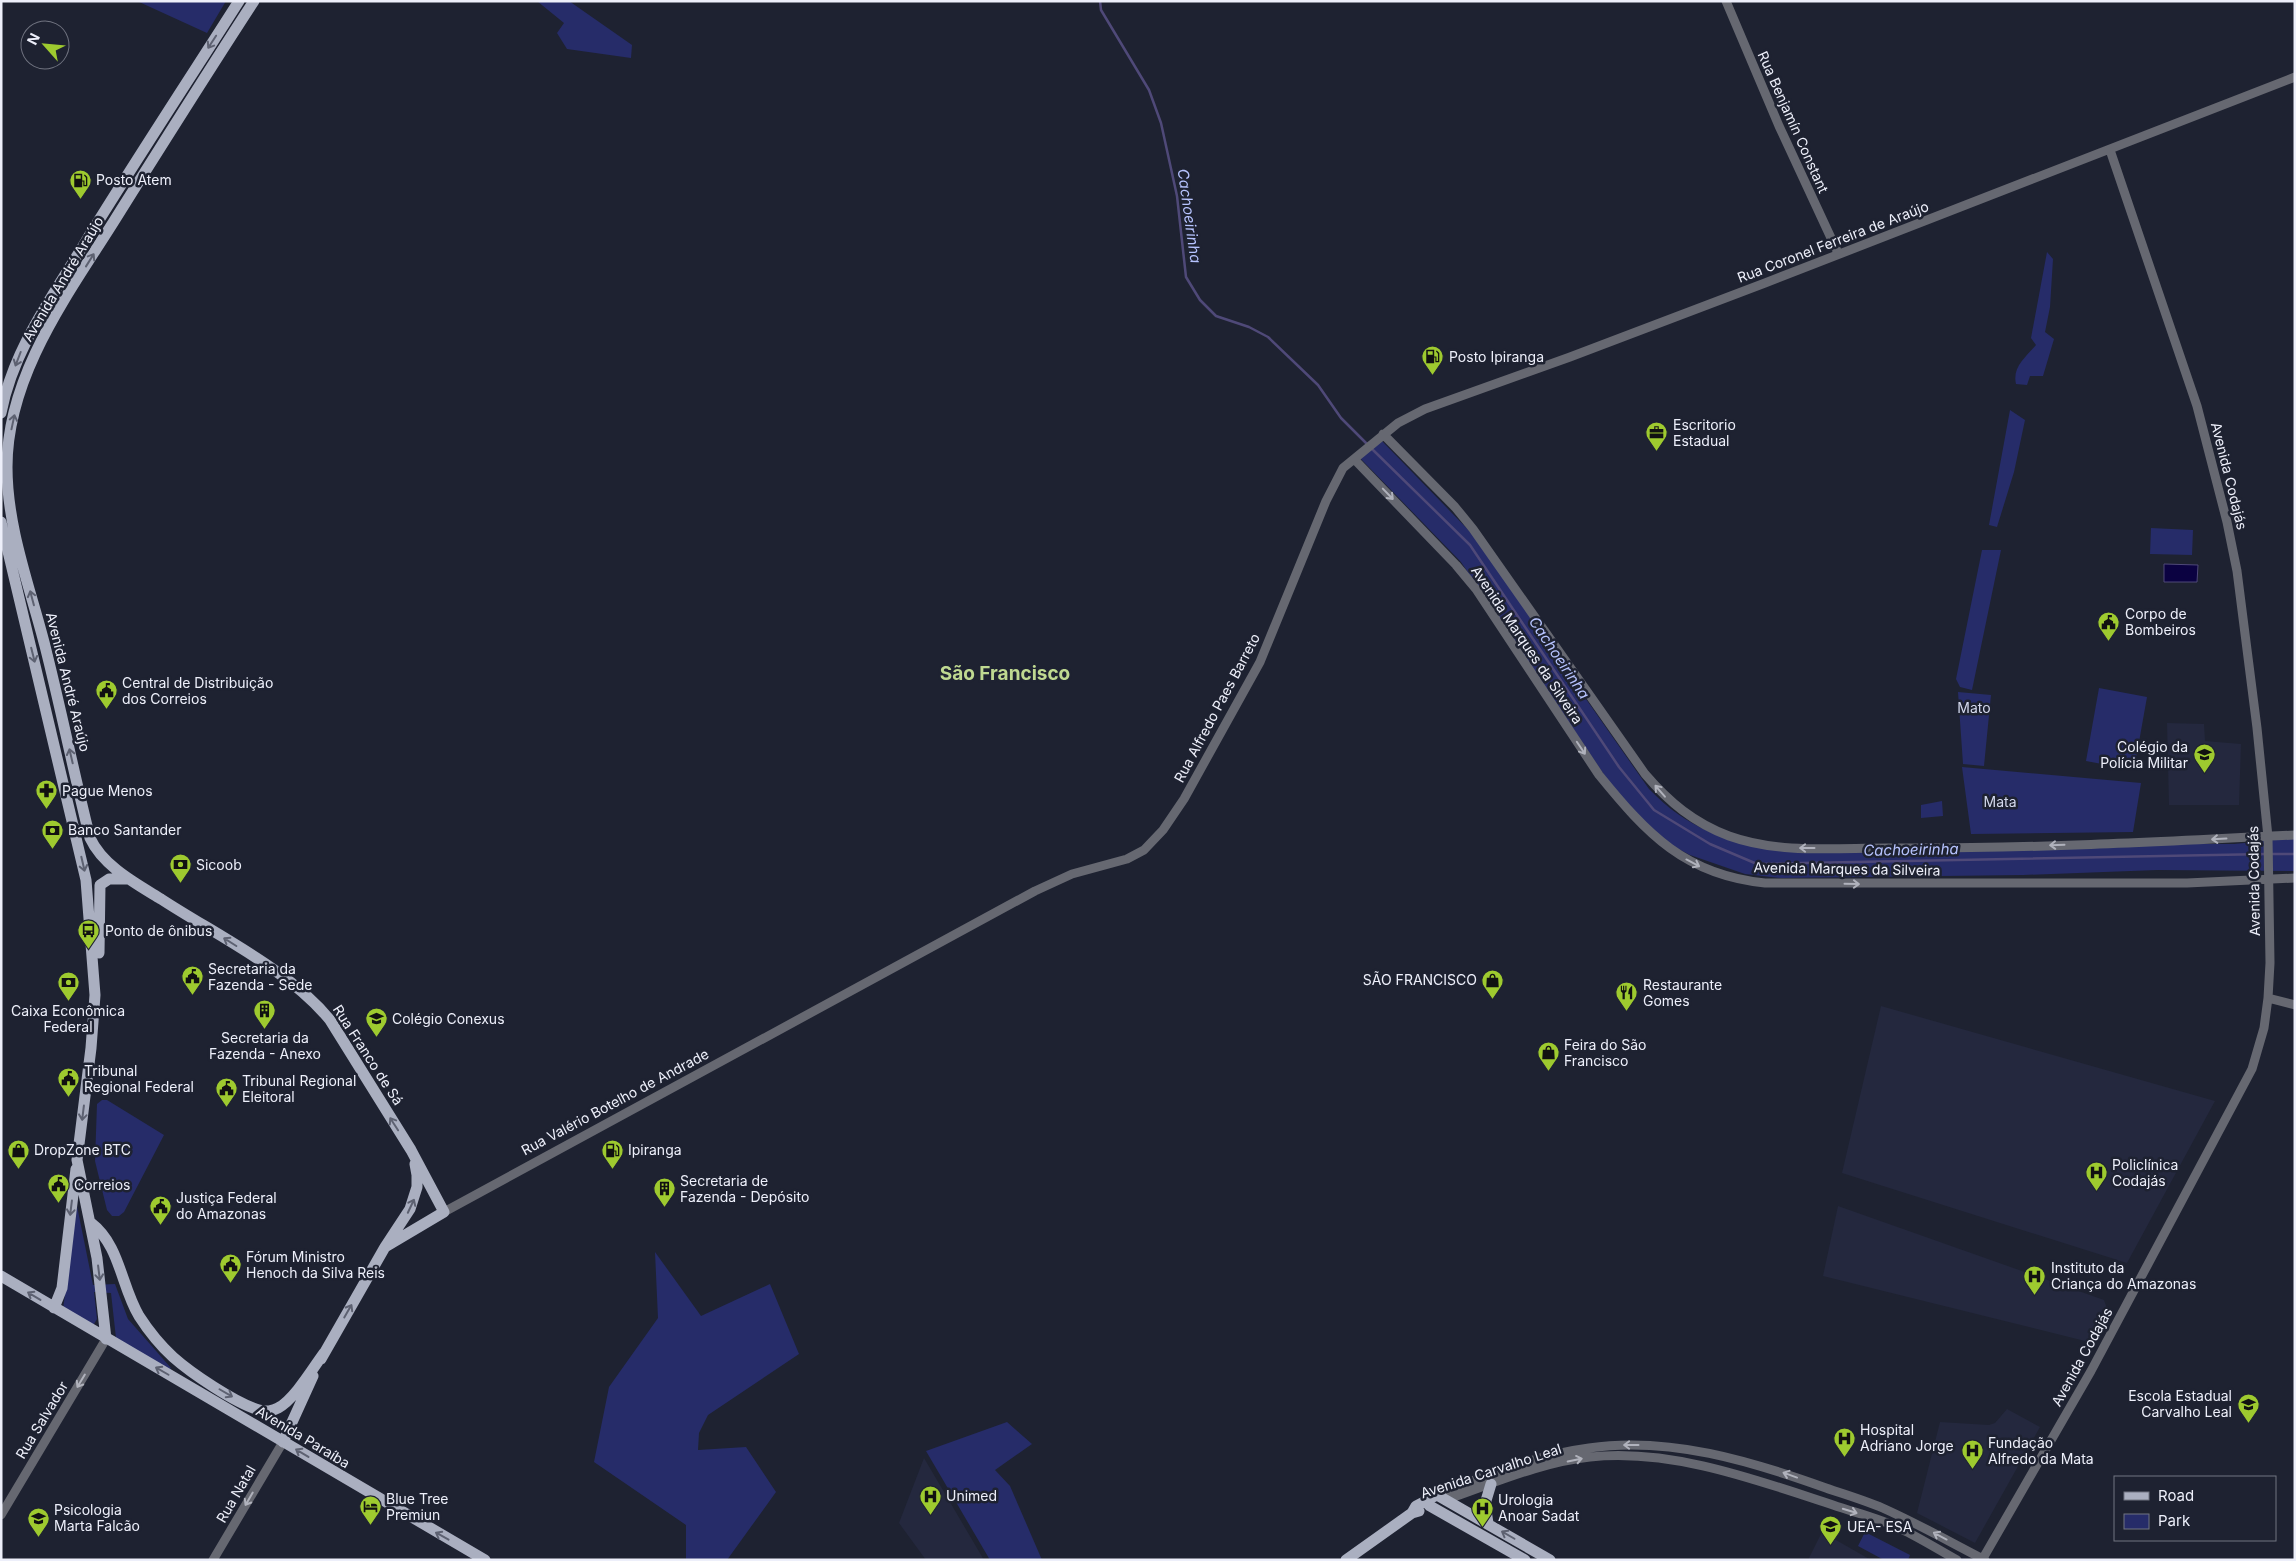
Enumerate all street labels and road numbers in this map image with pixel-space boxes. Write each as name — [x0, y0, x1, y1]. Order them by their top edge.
street label: Rua Benjamín Constant — [1754, 48, 1833, 196]
street label: Rua Coronel Ferreira de Araújo — [1735, 197, 1931, 286]
street label: Avenida André Araújo — [18, 213, 107, 344]
street label: Avenida Codajás — [2208, 420, 2251, 531]
street label: Avenida Marques da Silveira — [1468, 563, 1587, 727]
street label: Avenida André Araújo — [43, 610, 94, 753]
street label: Rua Alfredo Paes Barreto — [1170, 630, 1263, 785]
street label: Avenida Codajás — [2244, 826, 2263, 936]
street label: Avenida Marques da Silveira — [1753, 858, 1941, 879]
street label: Rua Franco de Sá — [330, 1001, 407, 1108]
street label: Rua Valério Botelho de Andrade — [518, 1045, 711, 1158]
street label: Avenida Codajás — [2047, 1304, 2116, 1409]
street label: Rua Salvador — [12, 1378, 71, 1462]
street label: Avenida Paraíba — [253, 1402, 353, 1471]
street label: Avenida Carvalho Leal — [1418, 1440, 1563, 1501]
street label: Rua Natal — [212, 1462, 259, 1525]

